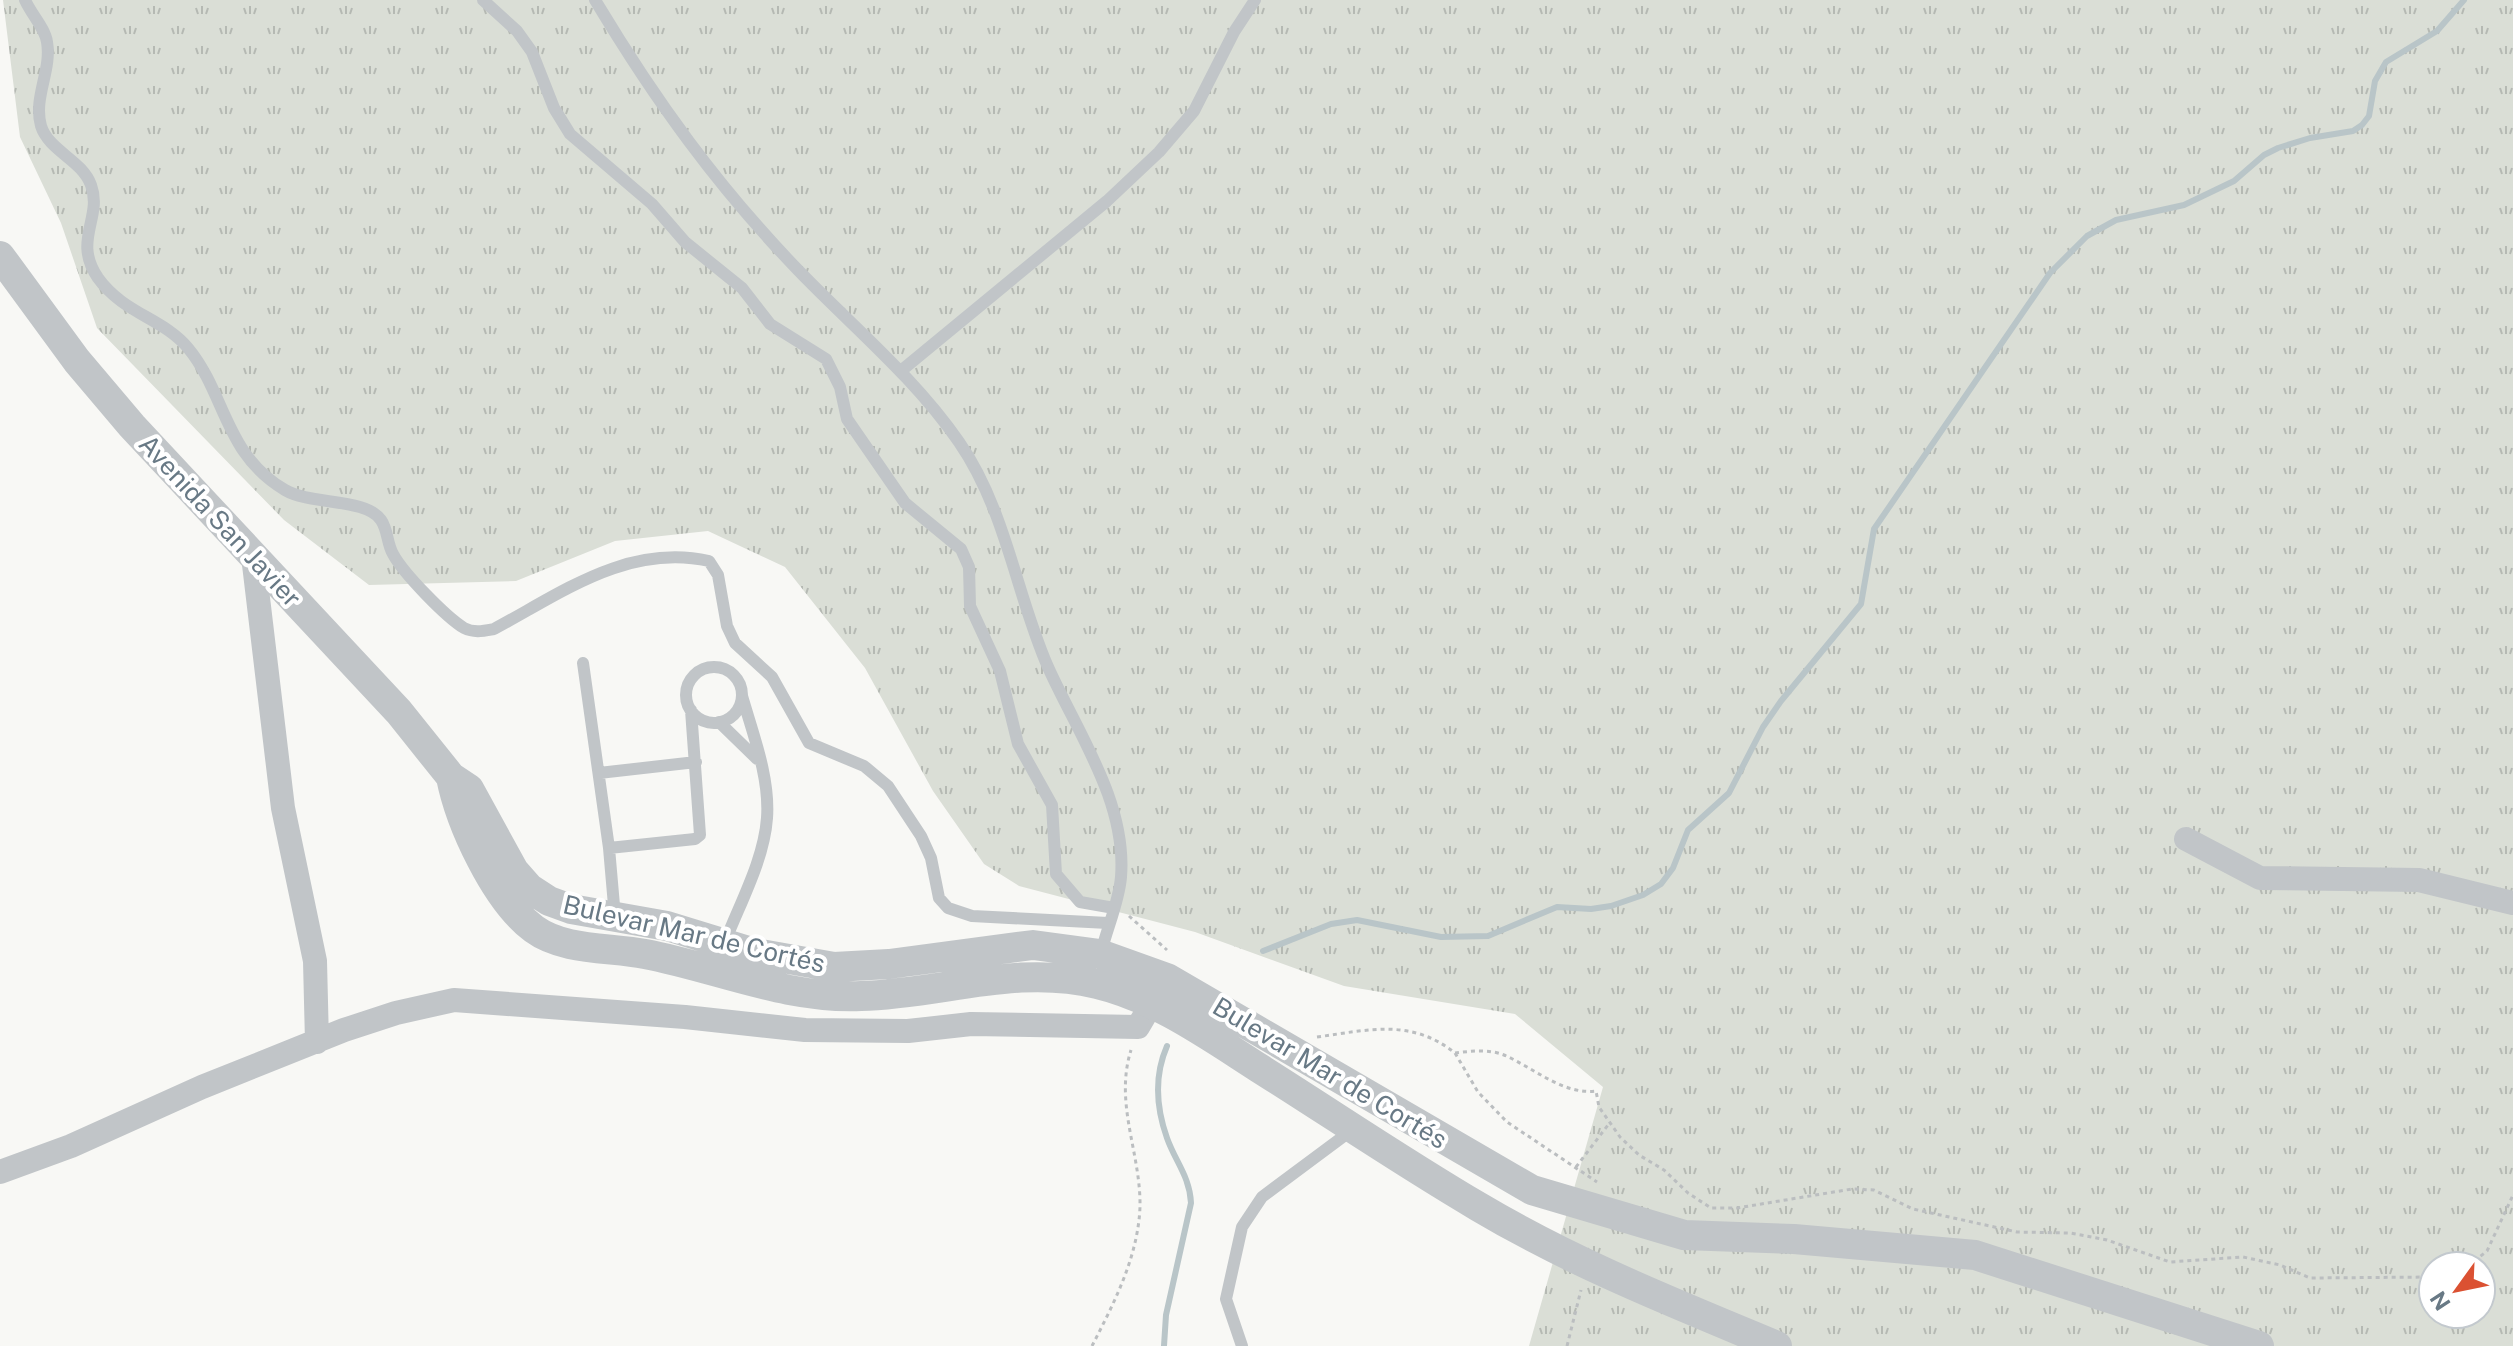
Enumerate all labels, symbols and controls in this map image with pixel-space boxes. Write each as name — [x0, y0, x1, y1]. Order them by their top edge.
street label: Avenida San Javier — [133, 428, 308, 613]
street label: Bulevar Mar de Cortés — [560, 888, 828, 979]
street label: Bulevar Mar de Cortés — [1207, 990, 1453, 1155]
north arrow — [2417, 1250, 2497, 1330]
text: N — [2425, 1287, 2456, 1315]

